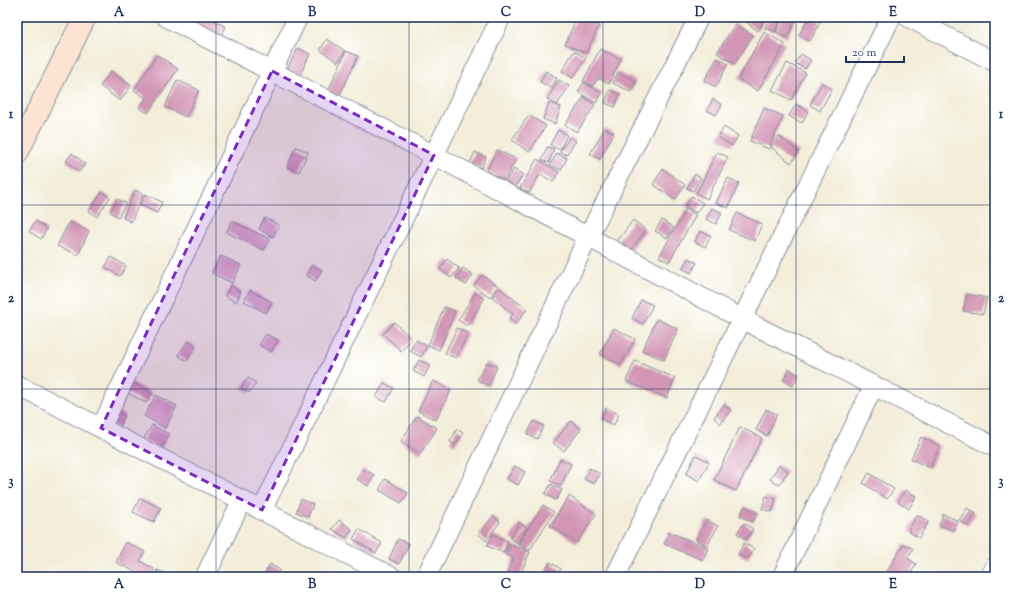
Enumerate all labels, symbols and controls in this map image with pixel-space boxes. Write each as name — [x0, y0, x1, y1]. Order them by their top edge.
text: A — [114, 4, 125, 22]
text: B — [308, 4, 317, 22]
text: C — [501, 4, 511, 22]
text: D — [695, 4, 705, 22]
text: E — [889, 4, 897, 22]
scale bar — [846, 38, 904, 64]
text: 20 m — [852, 44, 877, 62]
text: 1 — [9, 106, 14, 124]
text: 1 — [999, 106, 1004, 124]
text: 2 — [8, 290, 15, 308]
text: 2 — [998, 290, 1005, 308]
text: 3 — [8, 473, 14, 491]
text: 3 — [998, 473, 1004, 491]
text: A — [114, 576, 125, 594]
text: B — [308, 576, 317, 594]
text: C — [501, 576, 511, 594]
text: D — [695, 576, 705, 594]
text: E — [889, 576, 897, 594]

